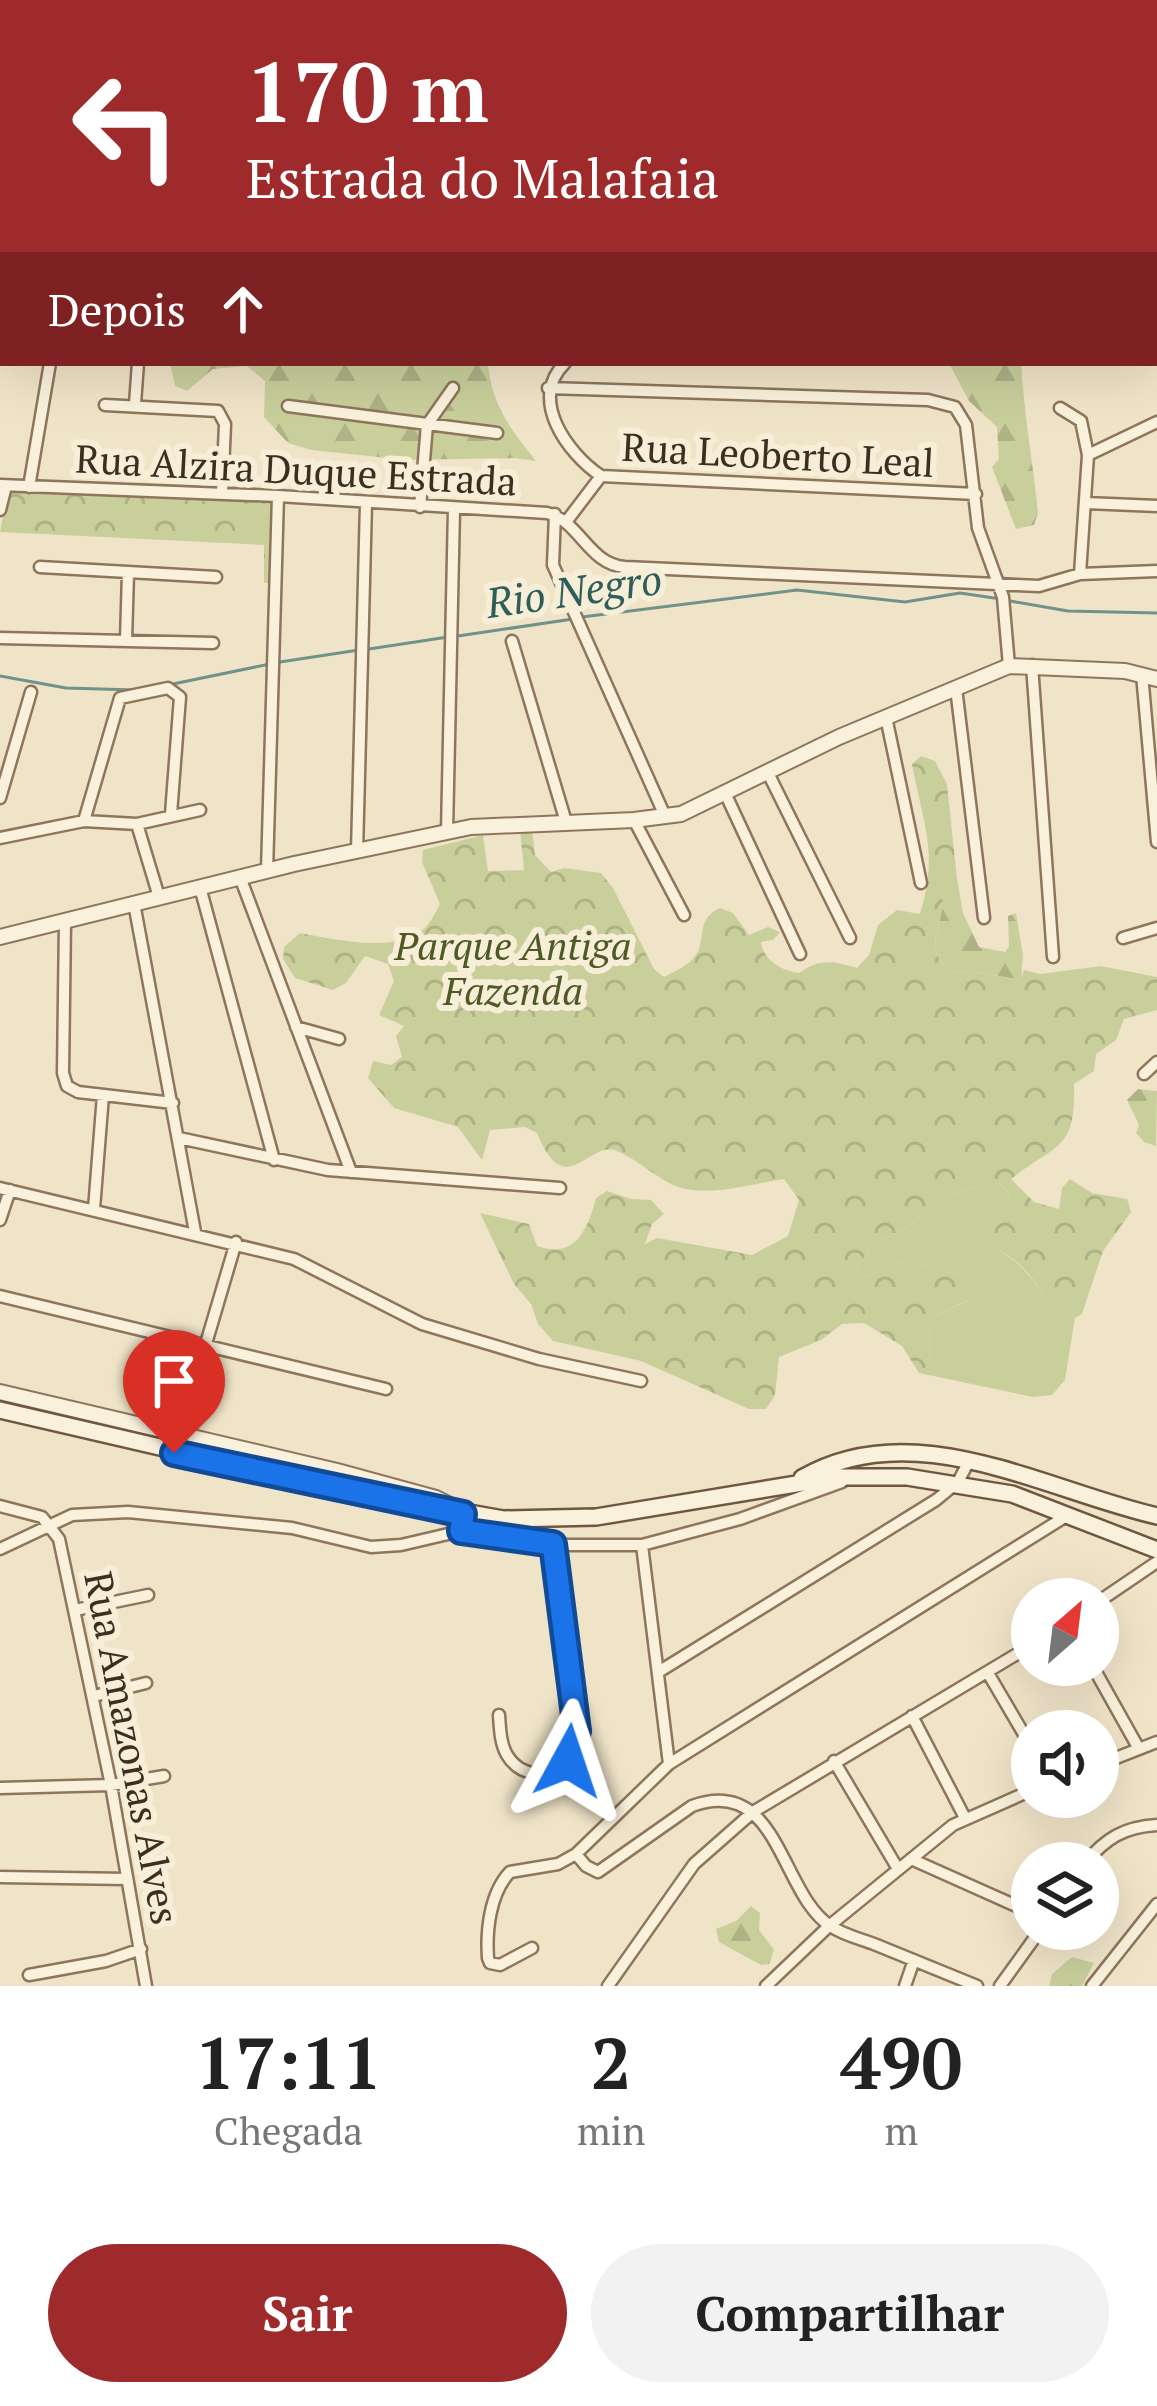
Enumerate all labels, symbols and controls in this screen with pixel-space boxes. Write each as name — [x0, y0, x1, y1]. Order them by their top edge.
text: 170 m — [246, 35, 489, 146]
icon: left — [48, 48, 204, 204]
text: Estrada do Malafaia — [246, 142, 719, 213]
icon: ahead — [210, 276, 276, 342]
text: Depois — [48, 279, 186, 339]
street label: Rua Leoberto Leal — [620, 420, 936, 488]
street label: Rua Alzira Duque Estrada — [74, 431, 518, 507]
water label: Rio Negro — [481, 550, 665, 630]
park label: Parque Antiga Fazenda — [394, 919, 631, 1016]
pin — [123, 1330, 225, 1453]
icon: arrive — [141, 1348, 207, 1414]
street label: Rua Amazonas Alves — [73, 1567, 193, 1929]
north arrow — [1011, 1578, 1119, 1686]
map controls — [1011, 1578, 1119, 1950]
position arrow — [505, 1698, 631, 1824]
button: sound — [1011, 1710, 1119, 1818]
button: layers — [1011, 1842, 1119, 1950]
text: 17:11 — [195, 2014, 382, 2110]
text: 2 — [591, 2014, 632, 2110]
text: 490 — [840, 2014, 962, 2110]
text: Chegada — [214, 2104, 363, 2156]
text: min — [577, 2104, 645, 2156]
text: m — [884, 2104, 918, 2156]
button: Sair — [48, 2244, 567, 2382]
button: Compartilhar — [591, 2244, 1109, 2382]

